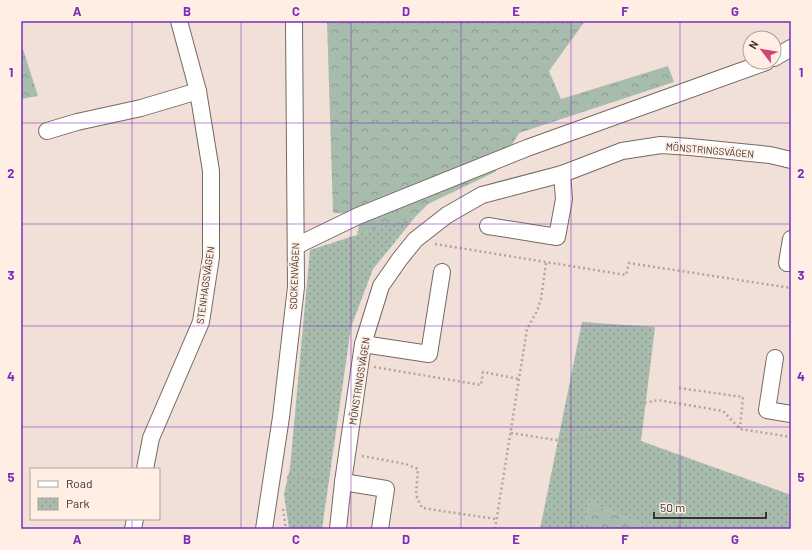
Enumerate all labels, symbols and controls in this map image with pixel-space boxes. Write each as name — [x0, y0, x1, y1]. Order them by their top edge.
text: A — [73, 3, 82, 19]
text: B — [183, 3, 191, 19]
text: C — [292, 3, 300, 19]
text: D — [402, 3, 410, 19]
text: E — [512, 3, 520, 19]
text: F — [621, 3, 629, 19]
text: G — [731, 3, 739, 19]
north arrow — [742, 30, 782, 70]
text: N — [746, 38, 760, 51]
text: 1 — [9, 64, 13, 80]
text: 1 — [799, 64, 803, 80]
street label: MÖNSTRINGSVÄGEN — [665, 140, 755, 160]
text: 2 — [7, 165, 15, 181]
text: 2 — [797, 165, 805, 181]
street label: SOCKENVÄGEN — [287, 242, 301, 310]
street label: STENHAGSVÄGEN — [194, 245, 216, 325]
text: 3 — [7, 267, 15, 283]
text: 3 — [797, 267, 805, 283]
street label: MÖNSTRINGSVÄGEN — [346, 336, 372, 426]
text: 4 — [7, 368, 15, 384]
text: 4 — [797, 368, 805, 384]
legend — [30, 468, 160, 520]
text: 5 — [7, 469, 15, 485]
text: 5 — [797, 469, 805, 485]
text: Road — [66, 476, 93, 490]
scale bar — [654, 494, 766, 520]
text: Park — [66, 496, 90, 510]
text: 50 m — [660, 500, 685, 514]
text: A — [73, 531, 82, 547]
text: B — [183, 531, 191, 547]
text: C — [292, 531, 300, 547]
text: D — [402, 531, 410, 547]
text: E — [512, 531, 520, 547]
text: F — [621, 531, 629, 547]
text: G — [731, 531, 739, 547]

